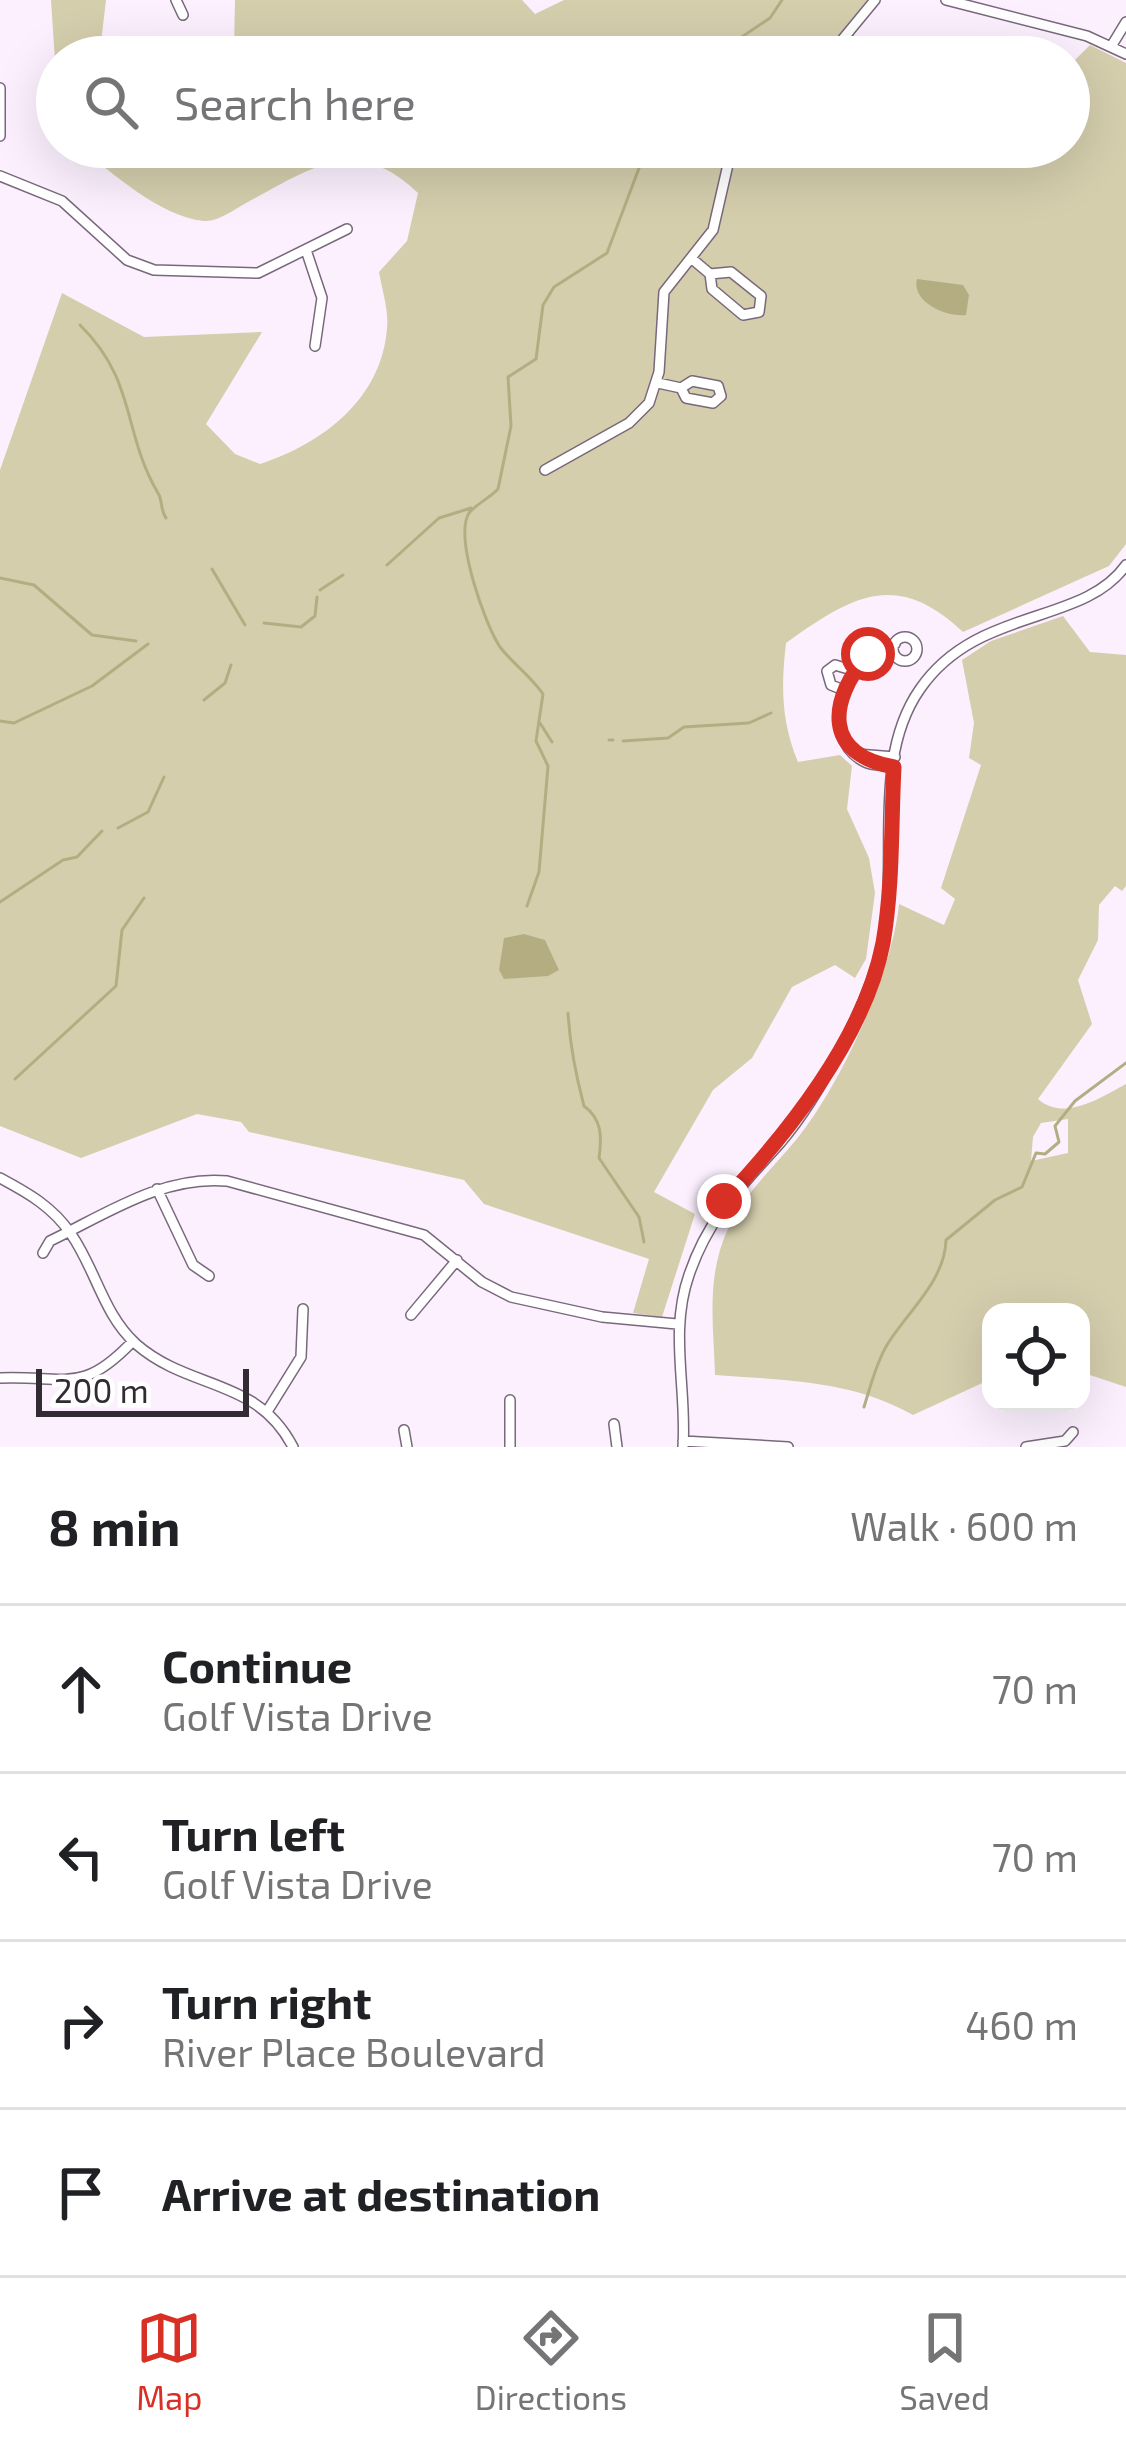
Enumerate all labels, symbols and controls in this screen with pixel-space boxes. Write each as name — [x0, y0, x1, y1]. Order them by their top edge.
search box — [36, 36, 1090, 168]
icon: search — [78, 69, 144, 135]
text: Search here — [174, 75, 416, 129]
route start — [841, 627, 895, 681]
route end — [697, 1174, 751, 1228]
map controls — [982, 1303, 1090, 1411]
button: locate — [982, 1303, 1090, 1411]
scale bar — [36, 1363, 249, 1416]
text: 200 m — [54, 1370, 149, 1410]
text: 8 min — [48, 1495, 180, 1556]
text: Walk · 600 m — [850, 1502, 1078, 1549]
text: Continue — [162, 1638, 352, 1692]
icon: ahead — [48, 1656, 114, 1722]
text: 70 m — [992, 1665, 1078, 1712]
text: Golf Vista Drive — [162, 1692, 433, 1739]
text: Turn left — [162, 1806, 345, 1860]
icon: left — [48, 1824, 114, 1890]
text: 70 m — [992, 1833, 1078, 1880]
text: Golf Vista Drive — [162, 1860, 433, 1907]
text: Turn right — [162, 1974, 371, 2028]
icon: right — [48, 1992, 114, 2058]
text: 460 m — [965, 2001, 1078, 2048]
text: River Place Boulevard — [162, 2028, 546, 2075]
icon: arrive — [48, 2160, 114, 2226]
text: Arrive at destination — [162, 2166, 600, 2220]
tab: Map — [136, 2305, 202, 2417]
tab: Directions — [475, 2305, 627, 2417]
tab: Saved — [899, 2305, 990, 2417]

